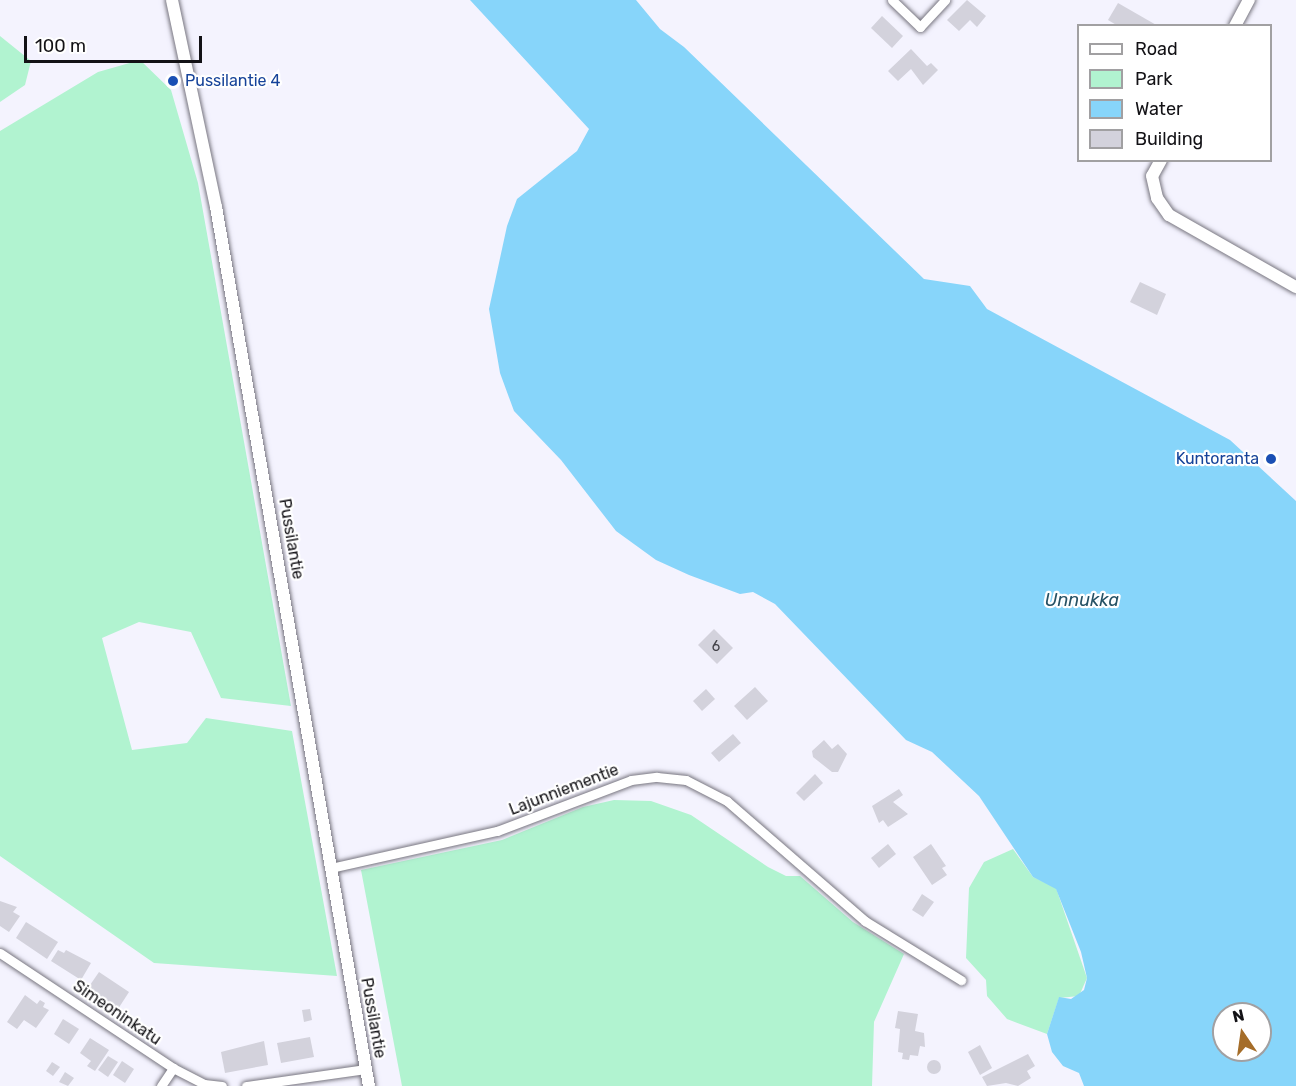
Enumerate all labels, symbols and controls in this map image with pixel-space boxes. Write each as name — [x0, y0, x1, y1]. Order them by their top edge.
scale bar — [27, 24, 206, 62]
legend — [1077, 24, 1272, 162]
text: 100 m — [35, 35, 86, 57]
text: Road — [1135, 38, 1178, 60]
text: Park — [1135, 68, 1172, 90]
place label: Pussilantie 4 — [185, 71, 280, 91]
marker: Pussilantie 4 — [166, 74, 180, 88]
text: Water — [1135, 98, 1183, 120]
text: Building — [1135, 128, 1203, 150]
place label: Kuntoranta — [1176, 449, 1259, 469]
marker: Kuntoranta — [1264, 452, 1278, 466]
street label: Pussilantie — [274, 497, 308, 581]
water label: Unnukka — [1045, 589, 1119, 611]
house number: 6 — [712, 639, 720, 655]
street label: Lajunniementie — [507, 760, 621, 820]
street label: Simeoninkatu — [69, 976, 165, 1050]
street label: Pussilantie — [356, 976, 390, 1060]
north arrow — [1212, 1002, 1272, 1062]
text: N — [1231, 1005, 1246, 1026]

